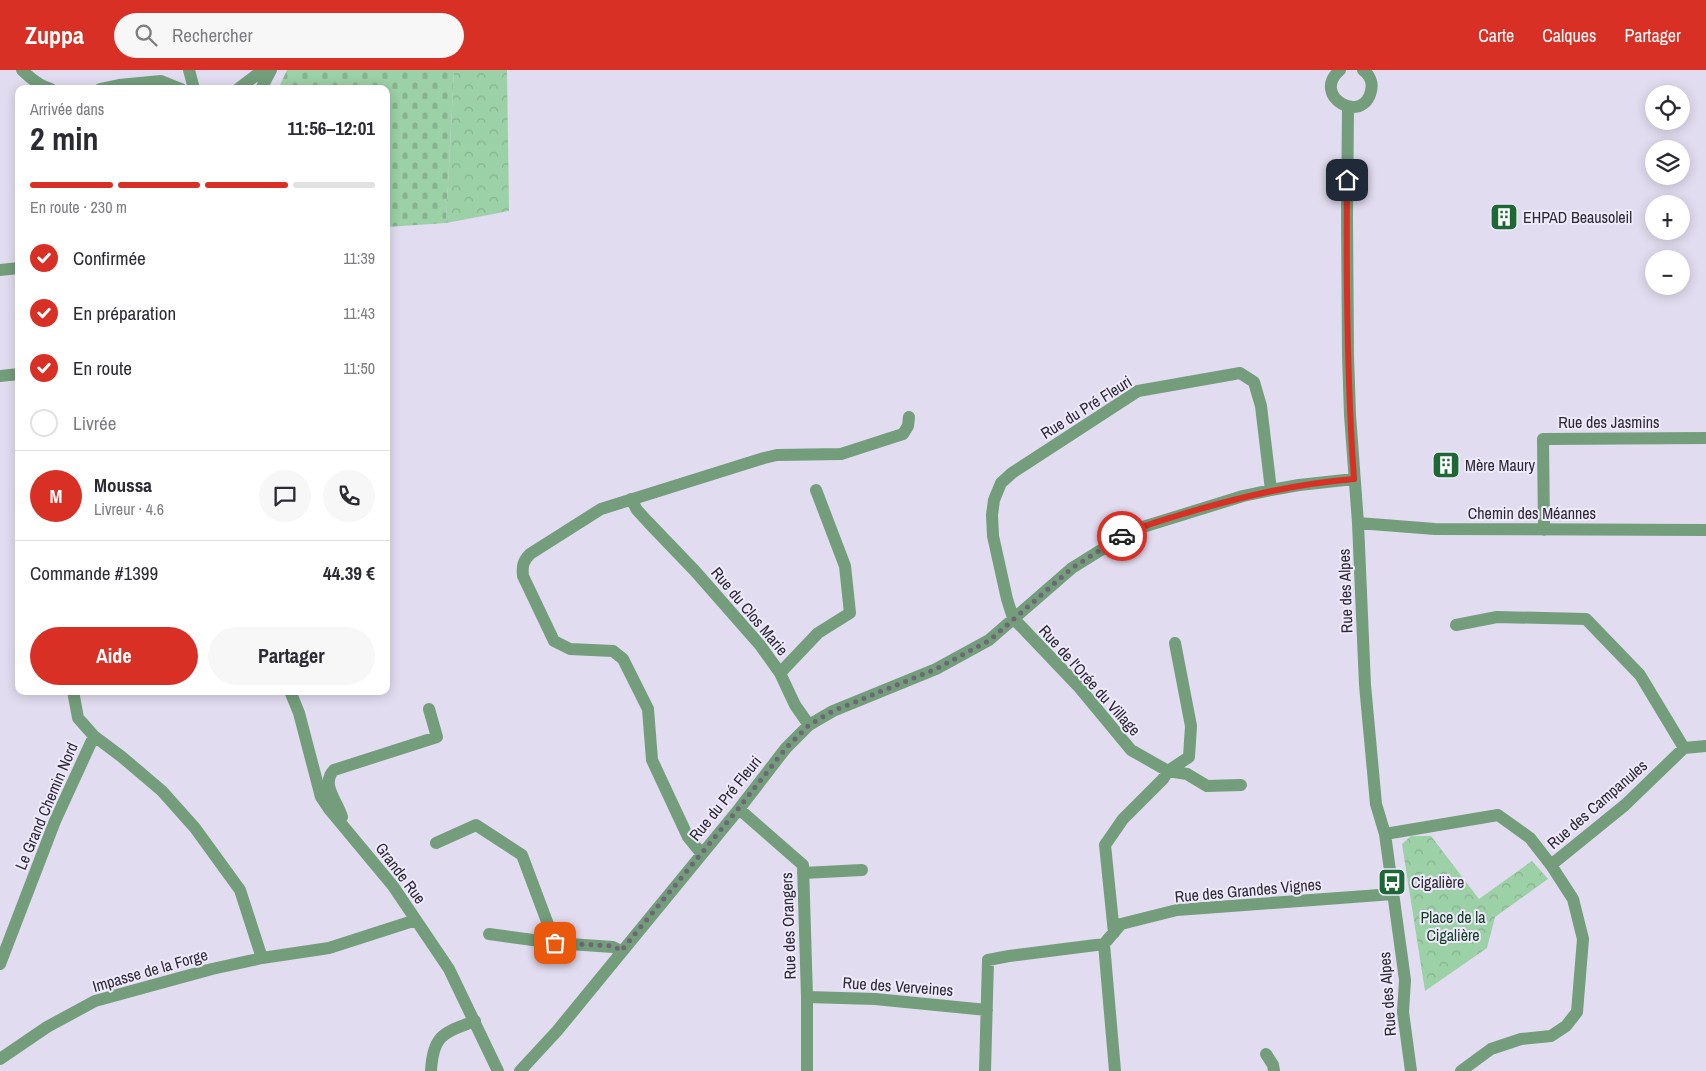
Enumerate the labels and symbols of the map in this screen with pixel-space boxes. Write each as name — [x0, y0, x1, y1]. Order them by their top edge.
pin — [1326, 159, 1368, 201]
building icon: EHPAD Beausoleil — [1489, 202, 1519, 232]
place label: EHPAD Beausoleil — [1523, 206, 1632, 228]
street label: Rue du Pré Fleuri — [1036, 370, 1136, 444]
street label: Rue des Jasmins — [1558, 411, 1660, 433]
building icon: Mère Maury — [1431, 450, 1461, 480]
place label: Mère Maury — [1465, 454, 1535, 476]
street label: Chemin des Méannes — [1468, 502, 1596, 524]
courier — [1097, 511, 1147, 561]
street label: Rue des Alpes — [1333, 548, 1357, 634]
street label: Rue du Clos Marie — [706, 562, 794, 660]
street label: Rue de l'Orée du Village — [1034, 620, 1146, 740]
street label: Le Grand Chemin Nord — [9, 739, 83, 873]
street label: Rue du Pré Fleuri — [684, 751, 766, 845]
street label: Rue des Campanules — [1542, 754, 1652, 854]
street label: Grande Rue — [371, 838, 431, 908]
bus stop icon: Cigalière — [1377, 867, 1407, 897]
place label: Cigalière — [1411, 871, 1464, 893]
street label: Rue des Orangers — [775, 872, 801, 980]
street label: Rue des Grandes Vignes — [1174, 873, 1322, 907]
park label: Place de la Cigalière — [1421, 906, 1486, 946]
pin — [534, 922, 576, 964]
street label: Impasse de la Forge — [90, 943, 210, 997]
street label: Rue des Alpes — [1373, 951, 1401, 1037]
street label: Rue des Verveines — [842, 971, 954, 1001]

